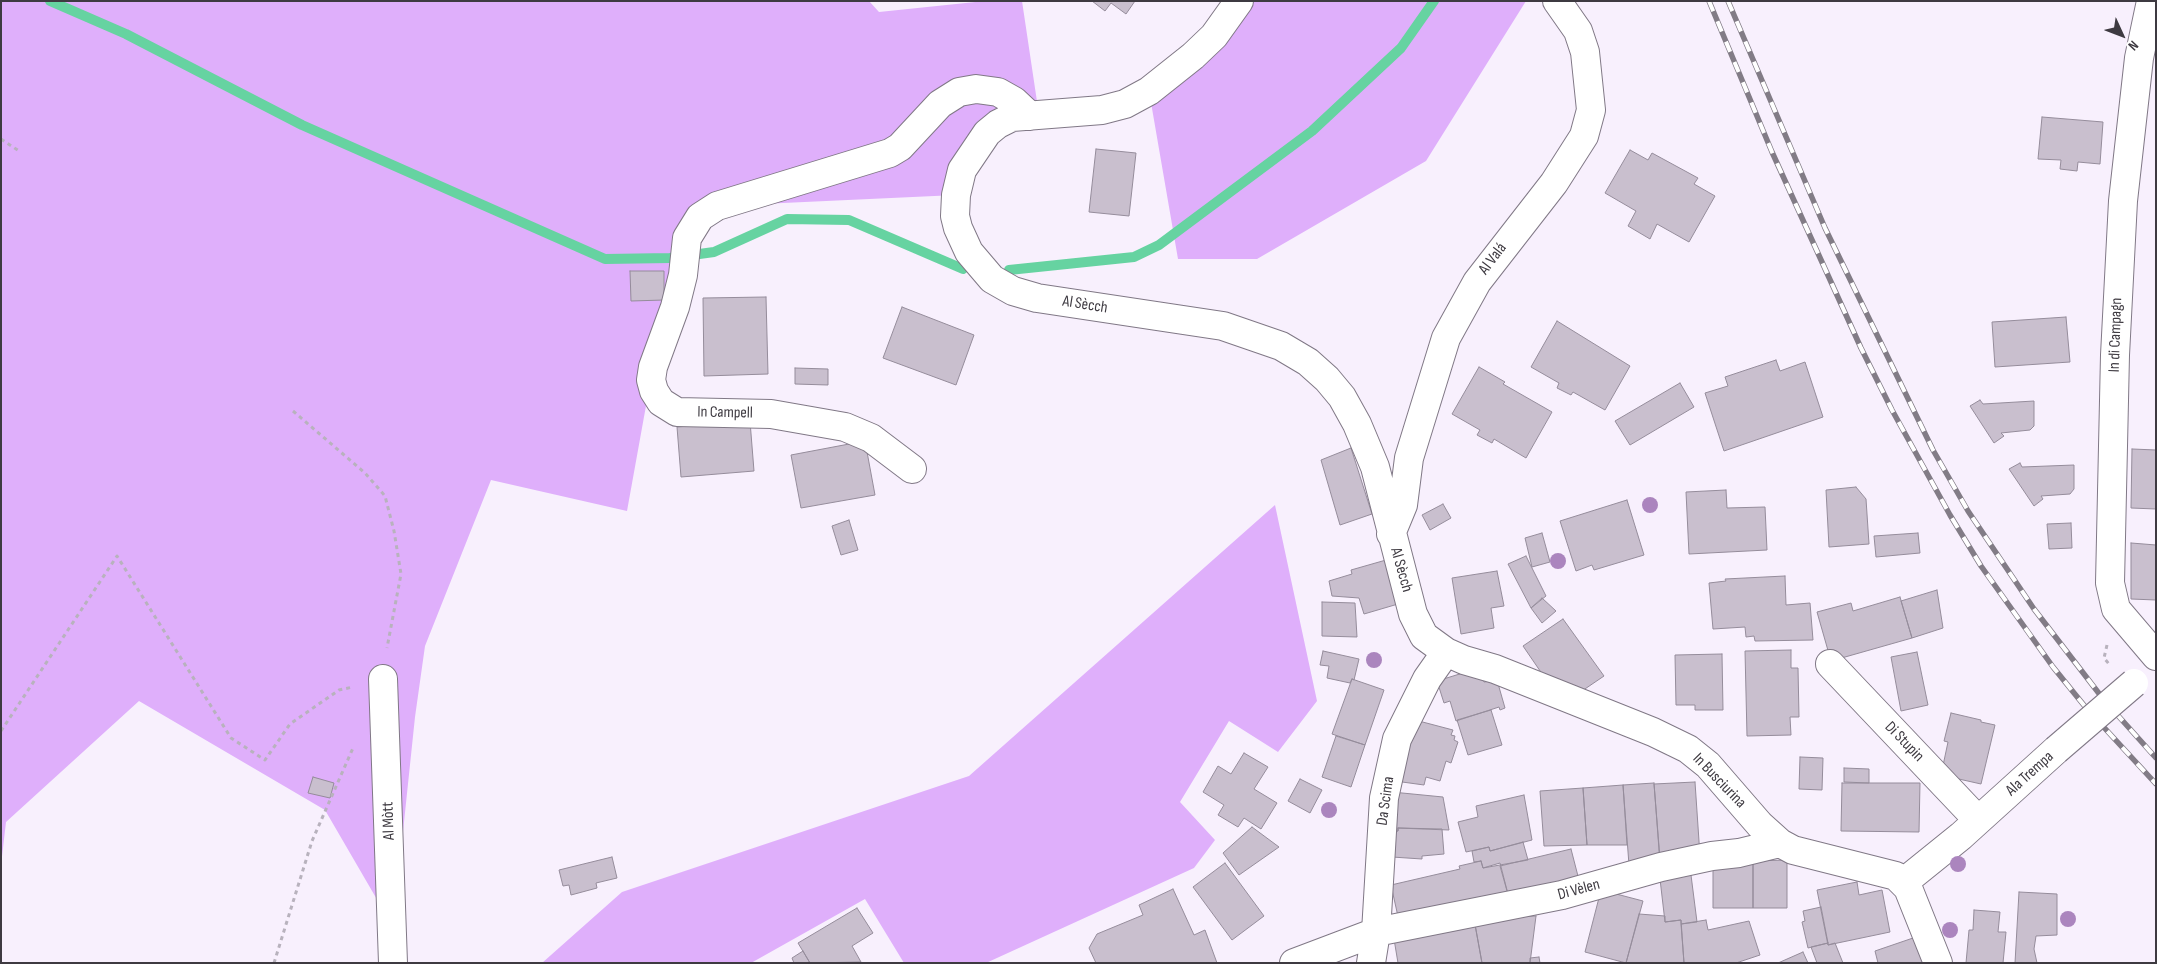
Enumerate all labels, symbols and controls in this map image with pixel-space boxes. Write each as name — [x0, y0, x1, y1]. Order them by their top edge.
north arrow — [2097, 10, 2147, 60]
text: N — [2125, 37, 2142, 54]
street label: Al Valá — [1475, 239, 1511, 279]
street label: Al Sècch — [1061, 292, 1109, 318]
street label: In di Campagn — [2105, 297, 2127, 373]
street label: In Campell — [697, 403, 753, 423]
street label: Al Sècch — [1386, 546, 1416, 594]
street label: Di Stupin — [1880, 718, 1928, 766]
street label: Ala Trempa — [2002, 748, 2058, 800]
street label: In Busciurina — [1688, 750, 1750, 812]
street label: Da Scima — [1373, 775, 1399, 827]
street label: Al Mòtt — [379, 801, 399, 841]
street label: Di Vèlen — [1556, 875, 1602, 905]

